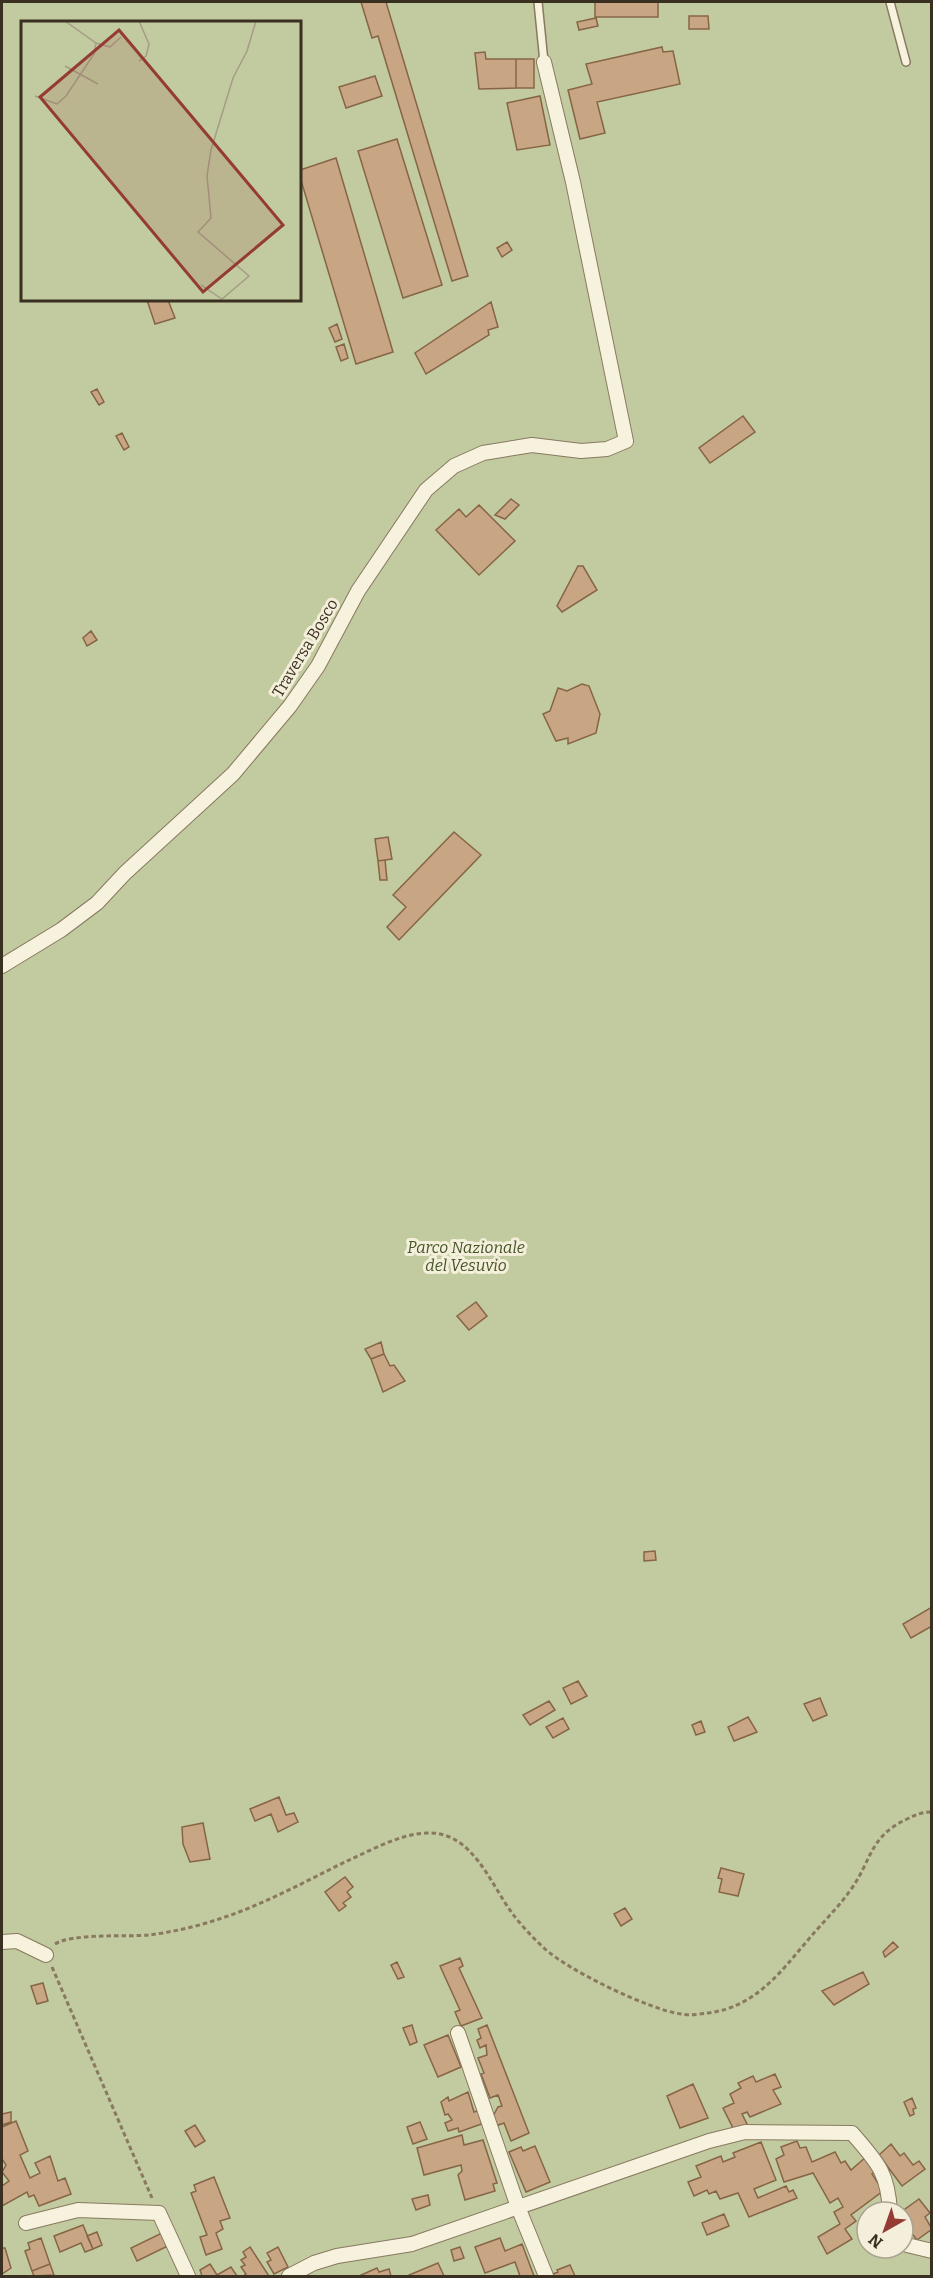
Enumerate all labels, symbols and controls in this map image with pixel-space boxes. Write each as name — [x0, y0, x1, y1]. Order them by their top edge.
inset map — [21, 21, 302, 302]
street label: Traversa Bosco — [268, 595, 342, 701]
park label: Parco Nazionale del Vesuvio — [407, 1238, 525, 1275]
north arrow — [855, 2200, 915, 2260]
text: N — [865, 2230, 887, 2252]

